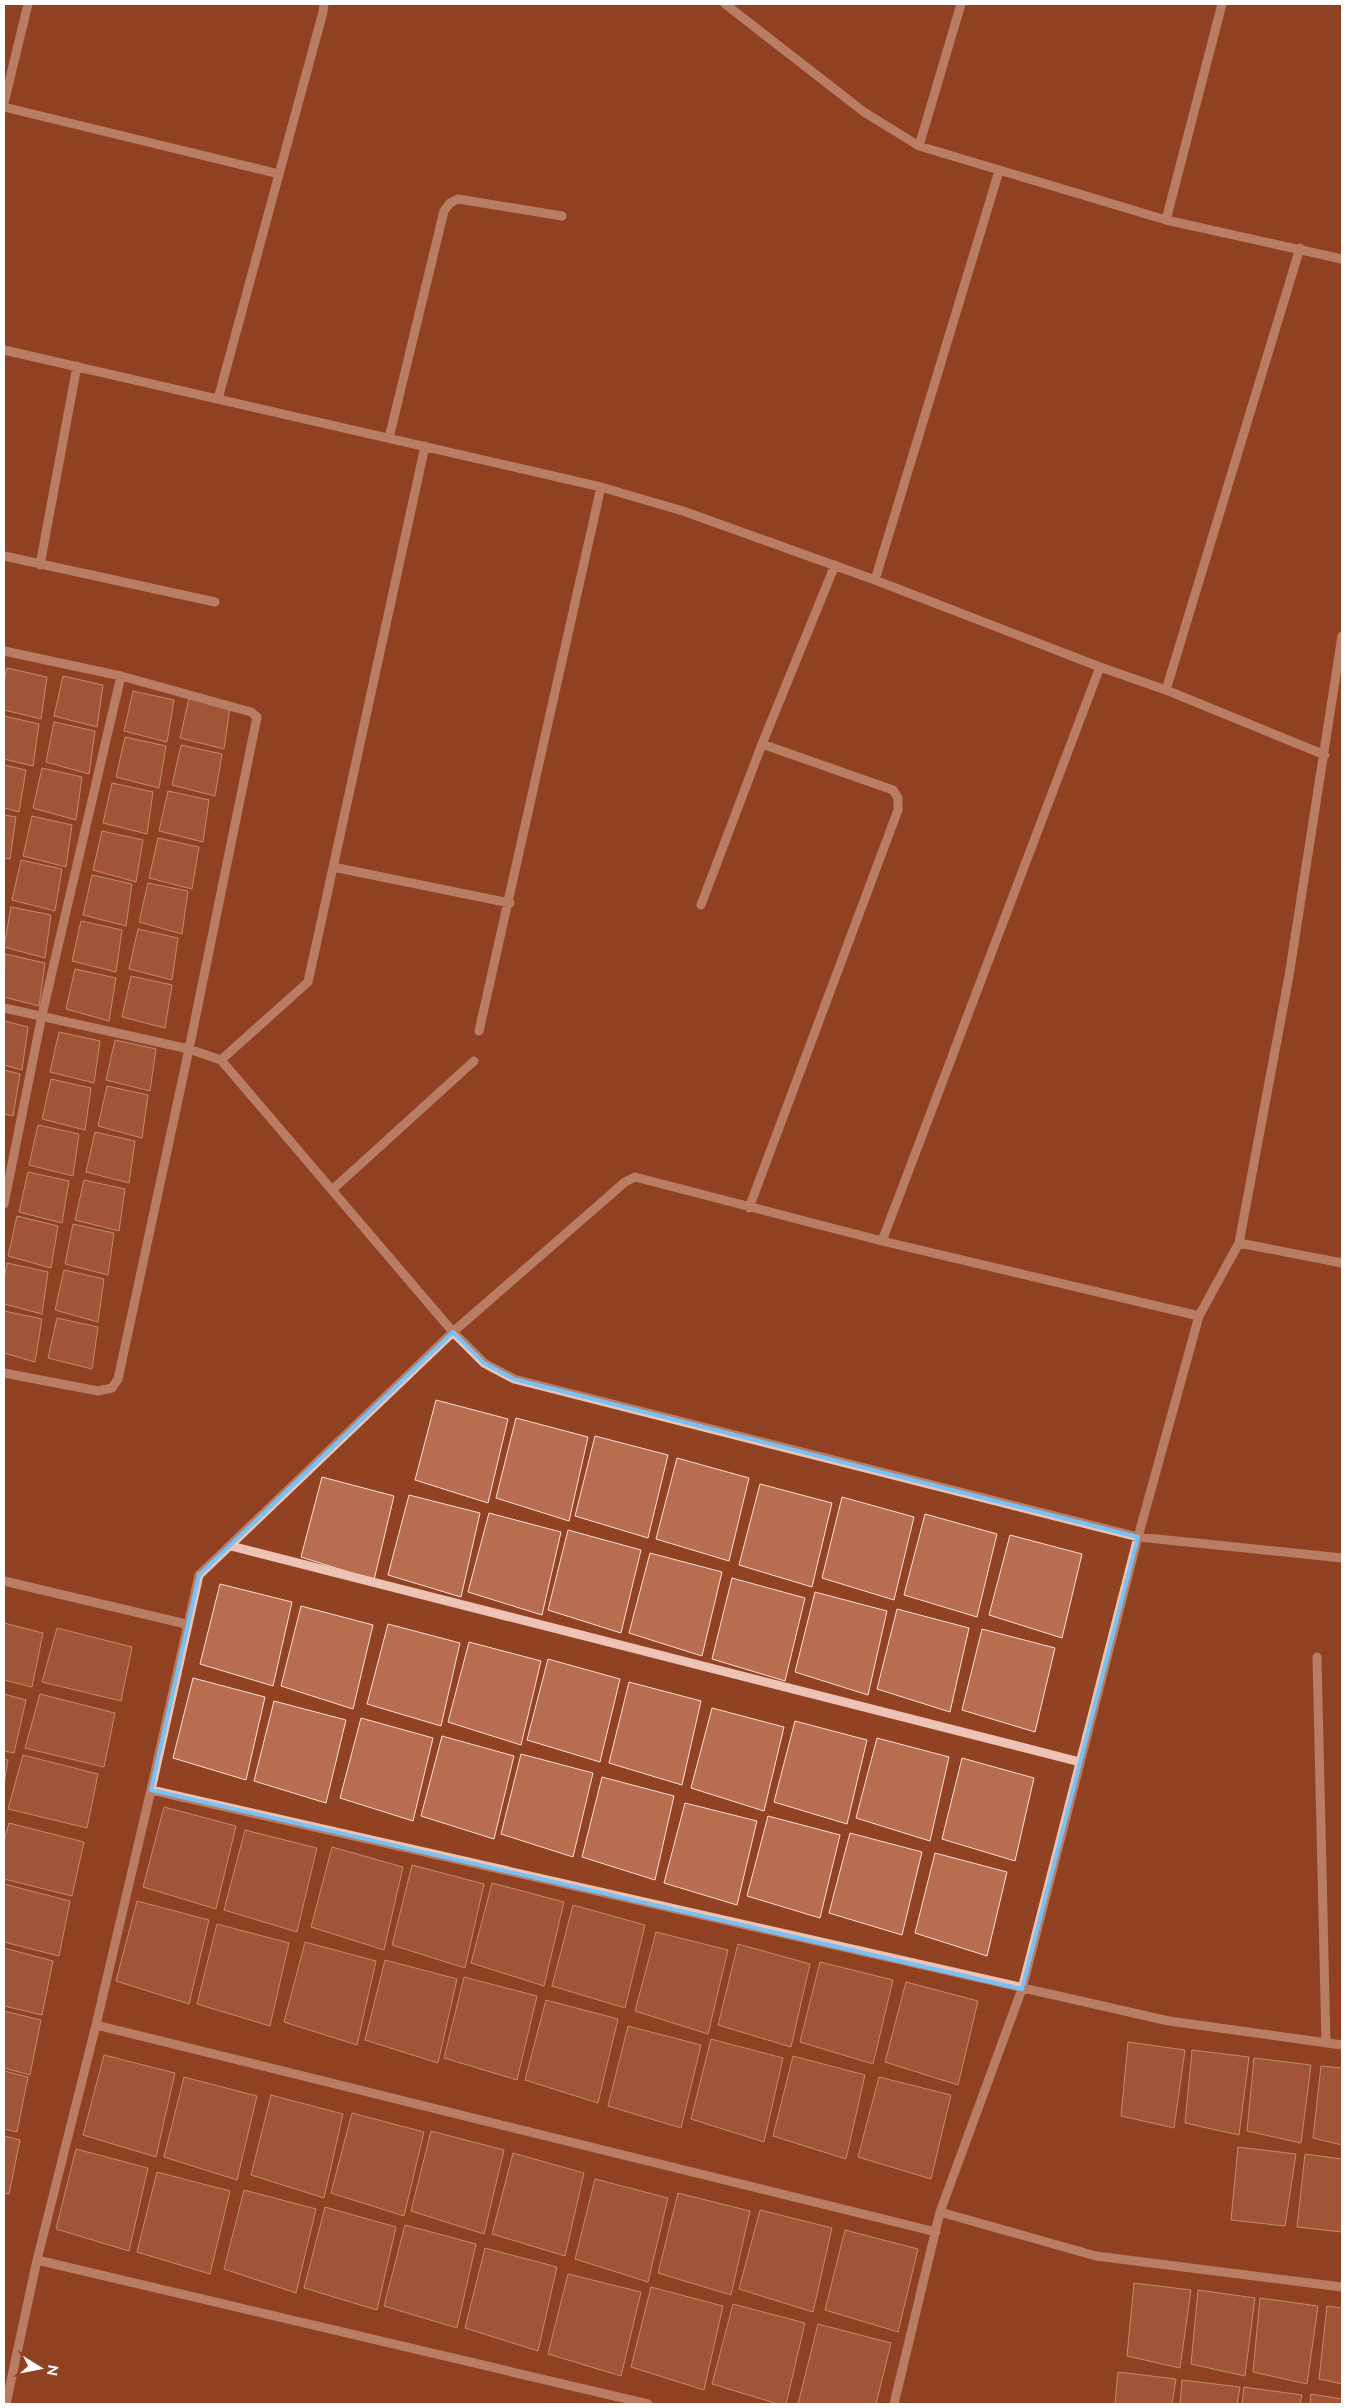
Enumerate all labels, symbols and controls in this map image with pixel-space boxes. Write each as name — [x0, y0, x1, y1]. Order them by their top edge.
north arrow — [15, 2343, 65, 2393]
text: N — [44, 2364, 62, 2377]

